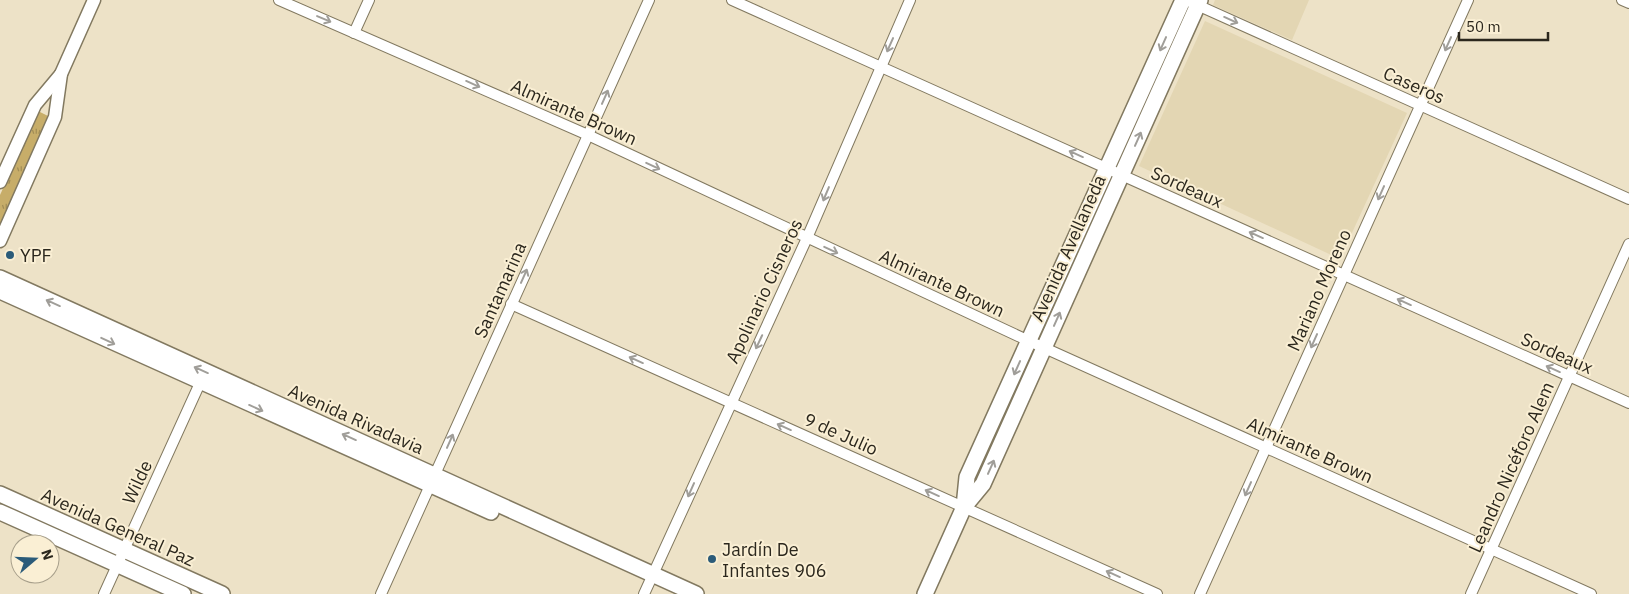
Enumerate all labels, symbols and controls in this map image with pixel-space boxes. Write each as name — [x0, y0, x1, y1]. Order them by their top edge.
scale bar — [1459, 10, 1548, 42]
one-way arrow — [316, 15, 331, 25]
one-way arrow — [1223, 16, 1238, 25]
text: 50 m — [1466, 17, 1501, 36]
one-way arrow — [1158, 36, 1167, 51]
one-way arrow — [1443, 36, 1452, 51]
one-way arrow — [885, 37, 895, 52]
street label: Caseros — [1380, 61, 1448, 109]
street label: Almirante Brown — [507, 74, 641, 150]
one-way arrow — [465, 80, 480, 90]
one-way arrow — [601, 90, 611, 105]
one-way arrow — [1133, 131, 1143, 146]
one-way arrow — [1069, 149, 1084, 159]
one-way arrow — [645, 161, 660, 171]
street label: Sordeaux — [1147, 161, 1227, 213]
street label: Avenida Avellaneda — [1025, 171, 1111, 325]
one-way arrow — [1376, 185, 1386, 200]
one-way arrow — [821, 186, 831, 201]
street label: Apolinario Cisneros — [720, 215, 808, 367]
street label: Mariano Moreno — [1282, 226, 1356, 354]
one-way arrow — [1249, 230, 1264, 240]
street label: Santamarina — [469, 238, 532, 341]
place label: YPF — [20, 244, 52, 267]
street label: Almirante Brown — [876, 244, 1008, 322]
one-way arrow — [823, 245, 838, 255]
marker: YPF — [4, 249, 16, 261]
one-way arrow — [519, 269, 529, 284]
one-way arrow — [46, 297, 61, 307]
one-way arrow — [1397, 297, 1412, 306]
one-way arrow — [1053, 312, 1063, 327]
street label: Sordeaux — [1517, 327, 1597, 379]
one-way arrow — [1309, 333, 1319, 348]
one-way arrow — [753, 334, 763, 349]
one-way arrow — [100, 336, 115, 346]
one-way arrow — [629, 355, 644, 365]
one-way arrow — [1012, 360, 1021, 375]
one-way arrow — [1546, 363, 1561, 373]
one-way arrow — [194, 364, 209, 374]
street label: Leandro Nicéforo Alem — [1463, 378, 1559, 556]
street label: Avenida Rivadavia — [285, 379, 428, 459]
one-way arrow — [248, 403, 263, 413]
street label: 9 de Julio — [800, 408, 882, 460]
street label: Almirante Brown — [1243, 412, 1377, 488]
one-way arrow — [777, 421, 792, 431]
one-way arrow — [342, 431, 357, 441]
one-way arrow — [446, 434, 455, 449]
street label: Wilde — [117, 456, 157, 508]
one-way arrow — [987, 460, 996, 475]
one-way arrow — [1242, 481, 1252, 496]
one-way arrow — [686, 482, 696, 497]
street label: Avenida General Paz — [38, 483, 198, 571]
one-way arrow — [925, 488, 940, 498]
north arrow — [10, 534, 60, 584]
place label: Jardín De Infantes 906 — [722, 538, 827, 582]
text: N — [37, 547, 57, 562]
marker: Jardín De Infantes 906 — [706, 553, 718, 565]
one-way arrow — [1106, 569, 1121, 578]

